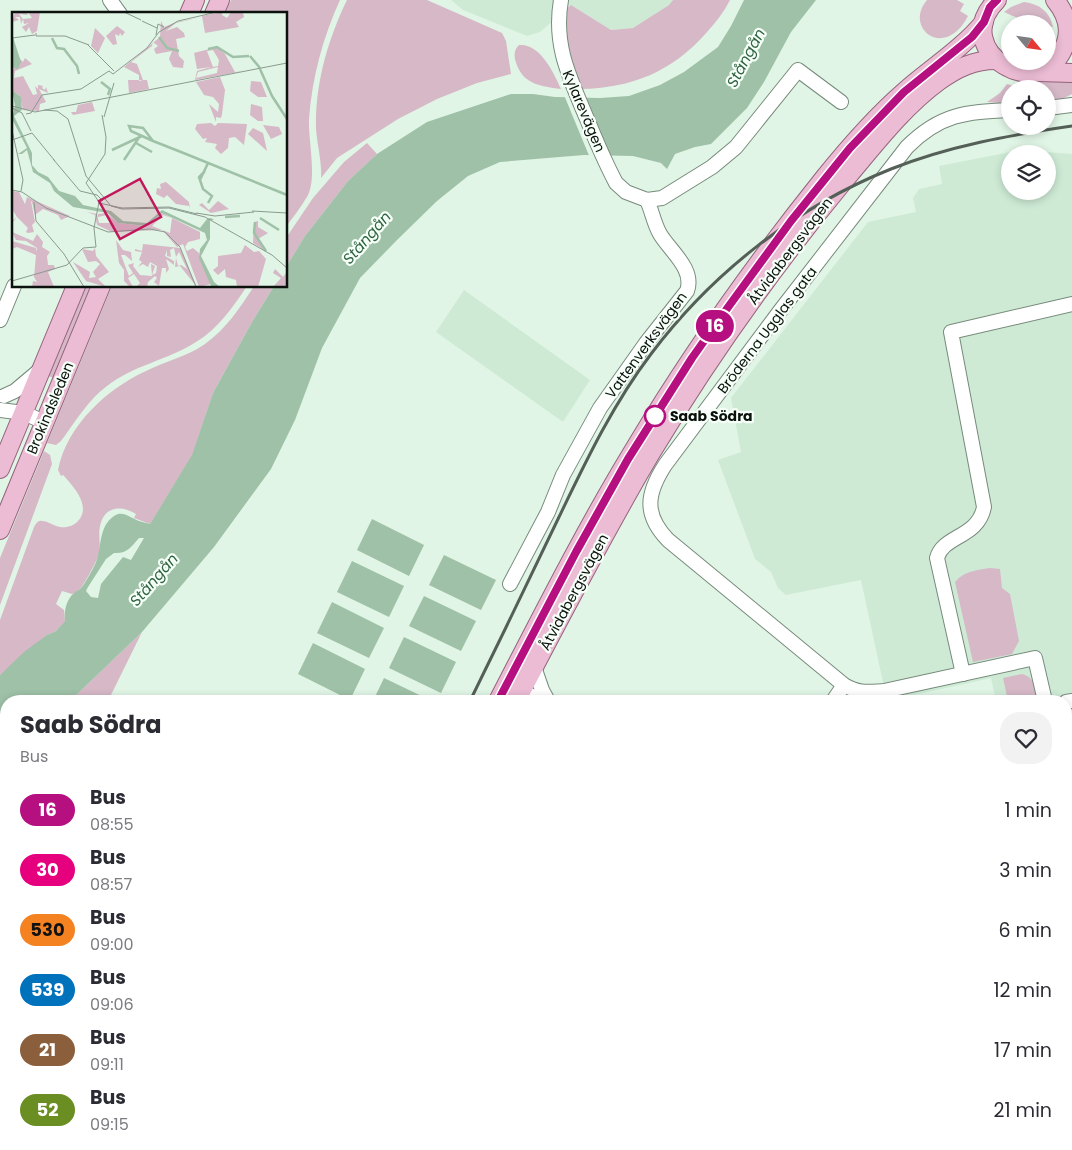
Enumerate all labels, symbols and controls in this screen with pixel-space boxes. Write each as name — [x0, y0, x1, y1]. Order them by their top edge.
inset map — [12, 12, 288, 288]
north arrow — [1001, 15, 1056, 70]
map controls — [1001, 15, 1056, 200]
water label: Stångån — [721, 25, 770, 91]
street label: Kylarevägen — [558, 67, 610, 155]
button: locate — [1001, 80, 1056, 135]
button: layers — [1001, 145, 1056, 200]
street label: Åtvidabergsvägen — [743, 193, 837, 309]
water label: Stångån — [338, 207, 395, 269]
street label: Bröderna Ugglas gata — [713, 262, 821, 398]
street label: Vattenverksvägen — [600, 288, 692, 402]
line badge: 16 — [692, 310, 738, 342]
text: 16 — [706, 313, 724, 338]
street label: Brokindsleden — [22, 359, 78, 457]
marker: Saab Södra — [644, 405, 666, 427]
place label: Saab Södra — [670, 406, 753, 426]
street label: Åtvidabergsvägen — [535, 530, 613, 654]
water label: Stångån — [125, 549, 182, 611]
text: Saab Södra — [20, 708, 162, 741]
button: heart — [1000, 712, 1052, 764]
text: Bus — [20, 745, 48, 768]
text: Bus — [90, 784, 126, 811]
text: 16 — [38, 797, 57, 822]
text: 1 min — [1004, 797, 1052, 824]
text: 08:55 — [90, 813, 134, 836]
text: Bus — [90, 844, 126, 871]
text: 30 — [36, 857, 59, 882]
text: 3 min — [999, 857, 1052, 884]
text: 08:57 — [90, 873, 132, 896]
text: Bus — [90, 904, 126, 931]
text: 530 — [30, 917, 65, 942]
text: 6 min — [998, 917, 1052, 944]
text: 09:00 — [90, 933, 134, 956]
text: Bus — [90, 964, 126, 991]
text: 539 — [31, 977, 64, 1002]
text: 12 min — [994, 977, 1052, 1004]
text: 09:06 — [90, 993, 134, 1016]
text: Bus — [90, 1024, 126, 1051]
text: 21 — [39, 1037, 56, 1062]
text: 17 min — [994, 1037, 1052, 1064]
text: 09:11 — [90, 1053, 124, 1076]
text: Bus — [90, 1084, 126, 1111]
text: 52 — [37, 1097, 58, 1122]
text: 21 min — [994, 1097, 1052, 1124]
text: 09:15 — [90, 1113, 129, 1136]

